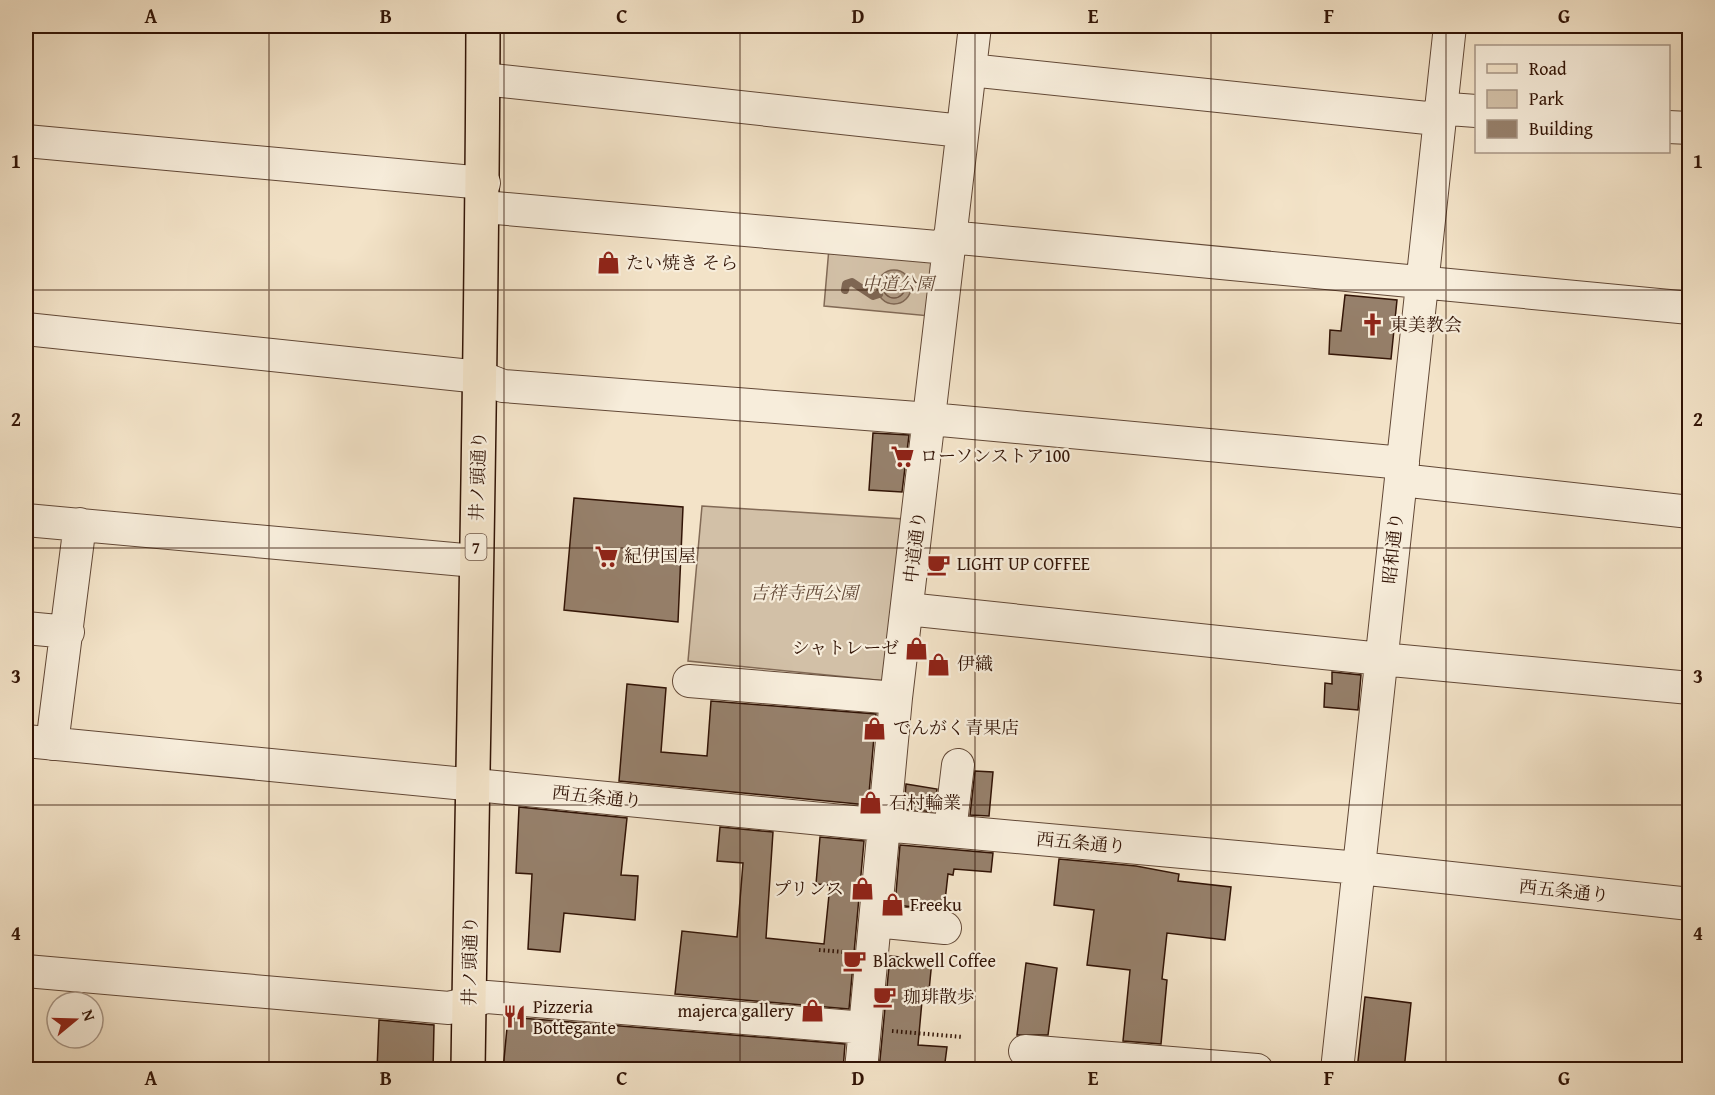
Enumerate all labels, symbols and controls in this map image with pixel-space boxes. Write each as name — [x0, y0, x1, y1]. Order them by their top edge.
text: A — [145, 1, 158, 30]
text: B — [380, 1, 392, 30]
text: C — [616, 1, 628, 30]
text: D — [851, 1, 865, 30]
text: E — [1088, 1, 1099, 30]
text: F — [1324, 1, 1334, 30]
text: G — [1558, 1, 1570, 30]
legend — [1475, 45, 1670, 153]
text: Road — [1529, 55, 1567, 82]
text: Park — [1529, 85, 1565, 112]
text: Building — [1529, 115, 1593, 142]
text: 1 — [11, 146, 21, 175]
text: 1 — [1693, 146, 1703, 175]
place label: たい焼き そら — [626, 249, 738, 276]
shop icon: たい焼き そら — [595, 250, 621, 276]
park label: 中道公園 — [862, 270, 937, 297]
place label: 東美教会 — [1390, 311, 1462, 338]
church icon: 東美教会 — [1359, 312, 1385, 338]
text: 2 — [11, 404, 21, 433]
text: 2 — [1693, 404, 1703, 433]
street label: 井ノ頭通り — [462, 431, 493, 521]
place label: ローソンストア100 — [920, 442, 1071, 469]
supermarket icon: ローソンストア100 — [889, 443, 915, 469]
street label: 中道通り — [897, 510, 932, 584]
street label: 昭和通り — [1375, 511, 1410, 585]
road number: 7 — [466, 534, 486, 560]
place label: 紀伊国屋 — [624, 542, 696, 569]
supermarket icon: 紀伊国屋 — [593, 543, 619, 569]
place label: LIGHT UP COFFEE — [957, 550, 1090, 577]
cafe icon: LIGHT UP COFFEE — [926, 551, 952, 577]
park label: 吉祥寺西公園 — [750, 579, 861, 606]
place label: シャトレーゼ — [792, 634, 899, 661]
shop icon: シャトレーゼ — [904, 635, 930, 661]
place label: 伊織 — [957, 650, 993, 677]
shop icon: 伊織 — [926, 651, 952, 677]
text: 3 — [11, 661, 21, 690]
text: 3 — [1693, 661, 1703, 690]
place label: でんがく青果店 — [893, 714, 1019, 741]
shop icon: でんがく青果店 — [862, 715, 888, 741]
street label: 西五条通り — [551, 778, 643, 815]
place label: 石村輪業 — [889, 789, 961, 816]
shop icon: 石村輪業 — [858, 790, 884, 816]
street label: 西五条通り — [1035, 825, 1127, 860]
street label: 西五条通り — [1518, 872, 1610, 909]
place label: プリンス — [773, 875, 844, 902]
shop icon: プリンス — [849, 876, 875, 902]
place label: Freeku — [910, 891, 962, 918]
shop icon: Freeku — [879, 892, 905, 918]
street label: 井ノ頭通り — [455, 916, 484, 1006]
text: 4 — [11, 918, 21, 947]
text: 4 — [1693, 918, 1703, 947]
place label: Blackwell Coffee — [873, 947, 996, 974]
cafe icon: Blackwell Coffee — [842, 948, 868, 974]
place label: 珈琲散歩 — [903, 983, 975, 1010]
cafe icon: 珈琲散歩 — [872, 984, 898, 1010]
north arrow — [45, 990, 105, 1050]
place label: Pizzeria Bottegante — [533, 993, 616, 1041]
place label: majerca gallery — [678, 997, 794, 1024]
shop icon: majerca gallery — [799, 998, 825, 1024]
restaurant icon: Pizzeria Bottegante — [502, 1004, 528, 1030]
text: N — [76, 1006, 102, 1024]
text: A — [145, 1063, 158, 1092]
text: B — [380, 1063, 392, 1092]
text: C — [616, 1063, 628, 1092]
text: D — [851, 1063, 865, 1092]
text: E — [1088, 1063, 1099, 1092]
text: F — [1324, 1063, 1334, 1092]
text: G — [1558, 1063, 1570, 1092]

